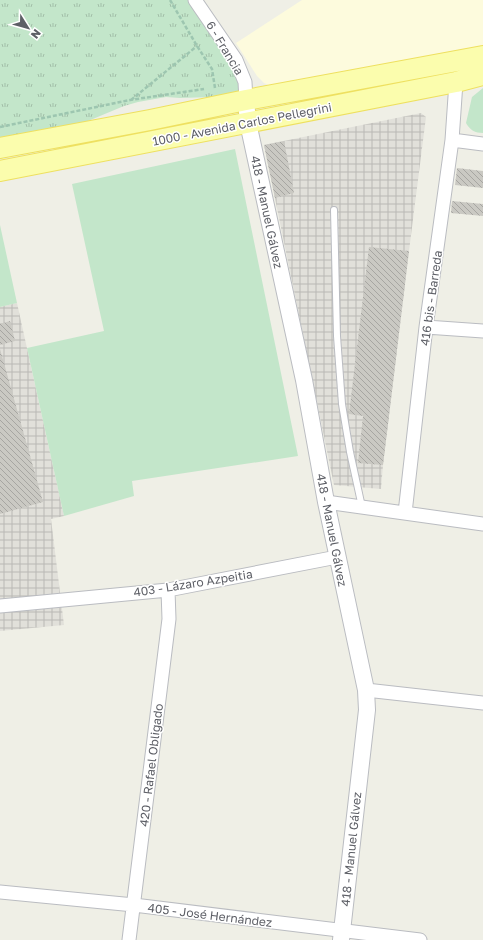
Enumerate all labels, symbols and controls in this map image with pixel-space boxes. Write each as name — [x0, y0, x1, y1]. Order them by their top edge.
north arrow — [8, 8, 48, 48]
street label: 6 - Francia — [203, 18, 247, 78]
text: N — [29, 27, 44, 42]
street label: 1000 - Avenida Carlos Pellegrini — [151, 99, 333, 149]
street label: 418 - Manuel Gálvez — [248, 154, 286, 270]
street label: 416 bis - Barreda — [417, 249, 445, 347]
street label: 418 - Manuel Gálvez — [314, 472, 350, 588]
street label: 403 - Lázaro Azpeitia — [132, 566, 254, 600]
street label: 420 - Rafael Obligado — [136, 703, 166, 827]
street label: 418 - Manuel Gálvez — [338, 791, 364, 907]
street label: 405 - José Hernández — [147, 900, 273, 930]

